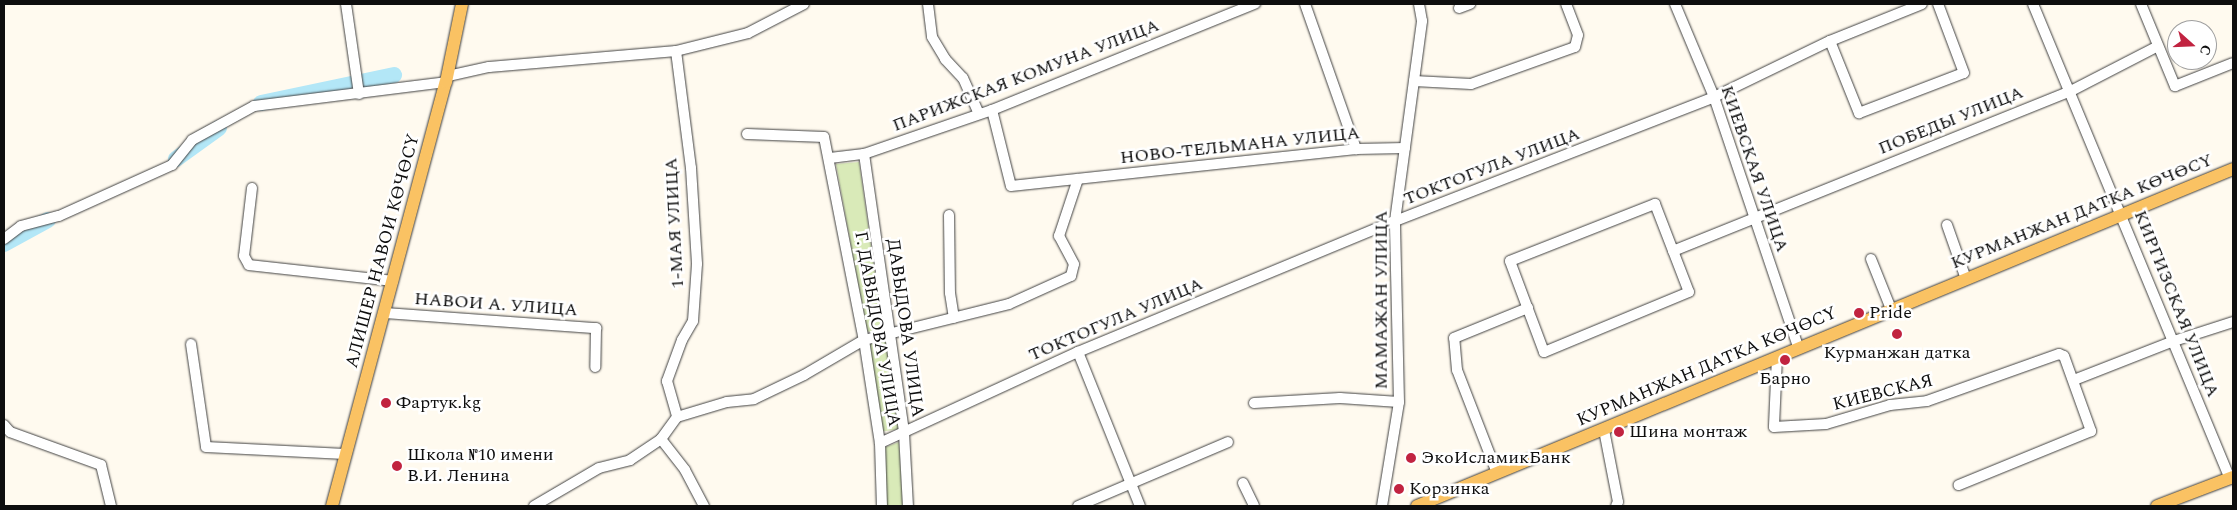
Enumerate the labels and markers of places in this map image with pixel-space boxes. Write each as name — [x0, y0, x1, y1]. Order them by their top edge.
place label: Pride — [1869, 302, 1912, 324]
marker: Pride — [1853, 307, 1865, 319]
marker: Курманжан датка — [1891, 328, 1903, 340]
place label: Курманжан датка — [1823, 342, 1971, 364]
marker: Барно — [1779, 354, 1791, 366]
place label: Барно — [1759, 368, 1811, 390]
place label: Фартук.kg — [396, 392, 481, 414]
marker: Фартук.kg — [380, 397, 392, 409]
place label: Шина монтаж — [1629, 421, 1748, 443]
marker: Шина монтаж — [1613, 426, 1625, 438]
place label: Школа №10 имени В.И. Ленина — [407, 445, 554, 488]
place label: ЭкоИсламикБанк — [1421, 447, 1571, 469]
marker: ЭкоИсламикБанк — [1405, 452, 1417, 464]
marker: Школа №10 имени В.И. Ленина — [391, 460, 403, 472]
place label: Корзинка — [1409, 478, 1490, 500]
marker: Корзинка — [1393, 483, 1405, 495]

